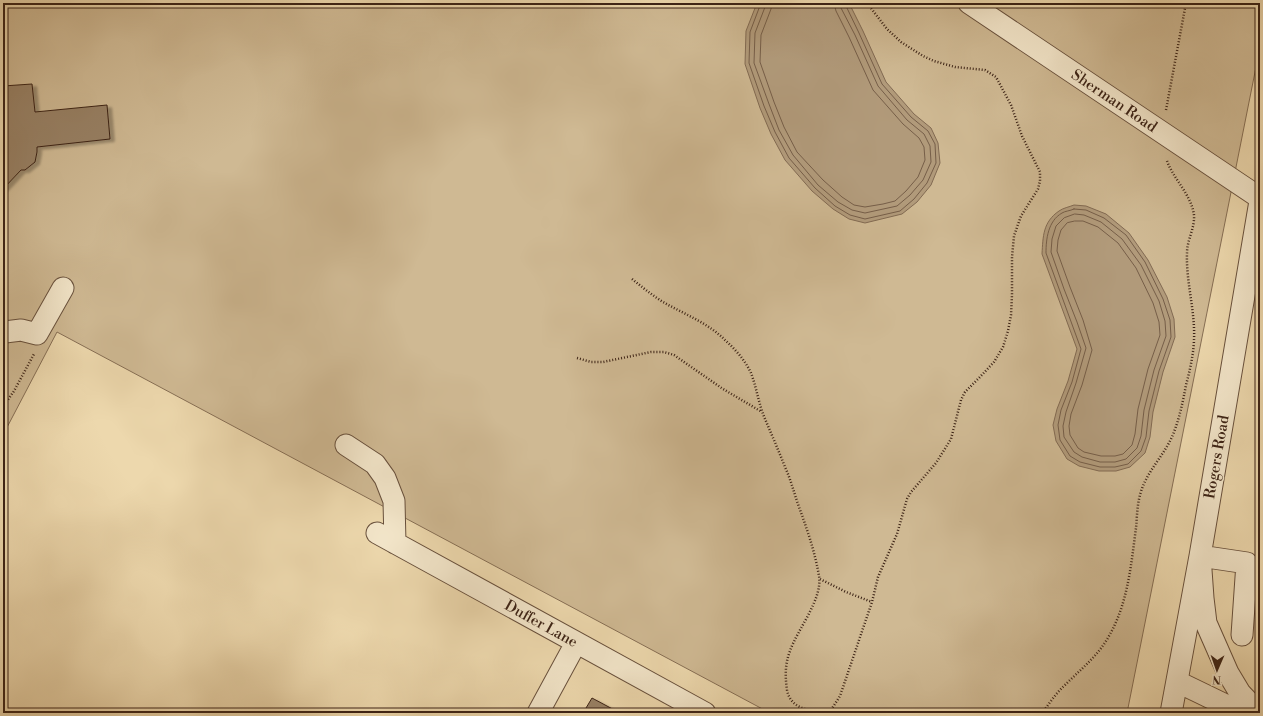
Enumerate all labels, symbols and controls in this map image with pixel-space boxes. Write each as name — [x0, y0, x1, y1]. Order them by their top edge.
street label: Sherman Road — [1067, 65, 1161, 137]
street label: Rogers Road — [1200, 413, 1234, 500]
street label: Duffer Lane — [501, 596, 581, 652]
north arrow — [1197, 650, 1237, 690]
text: N — [1212, 672, 1221, 686]

